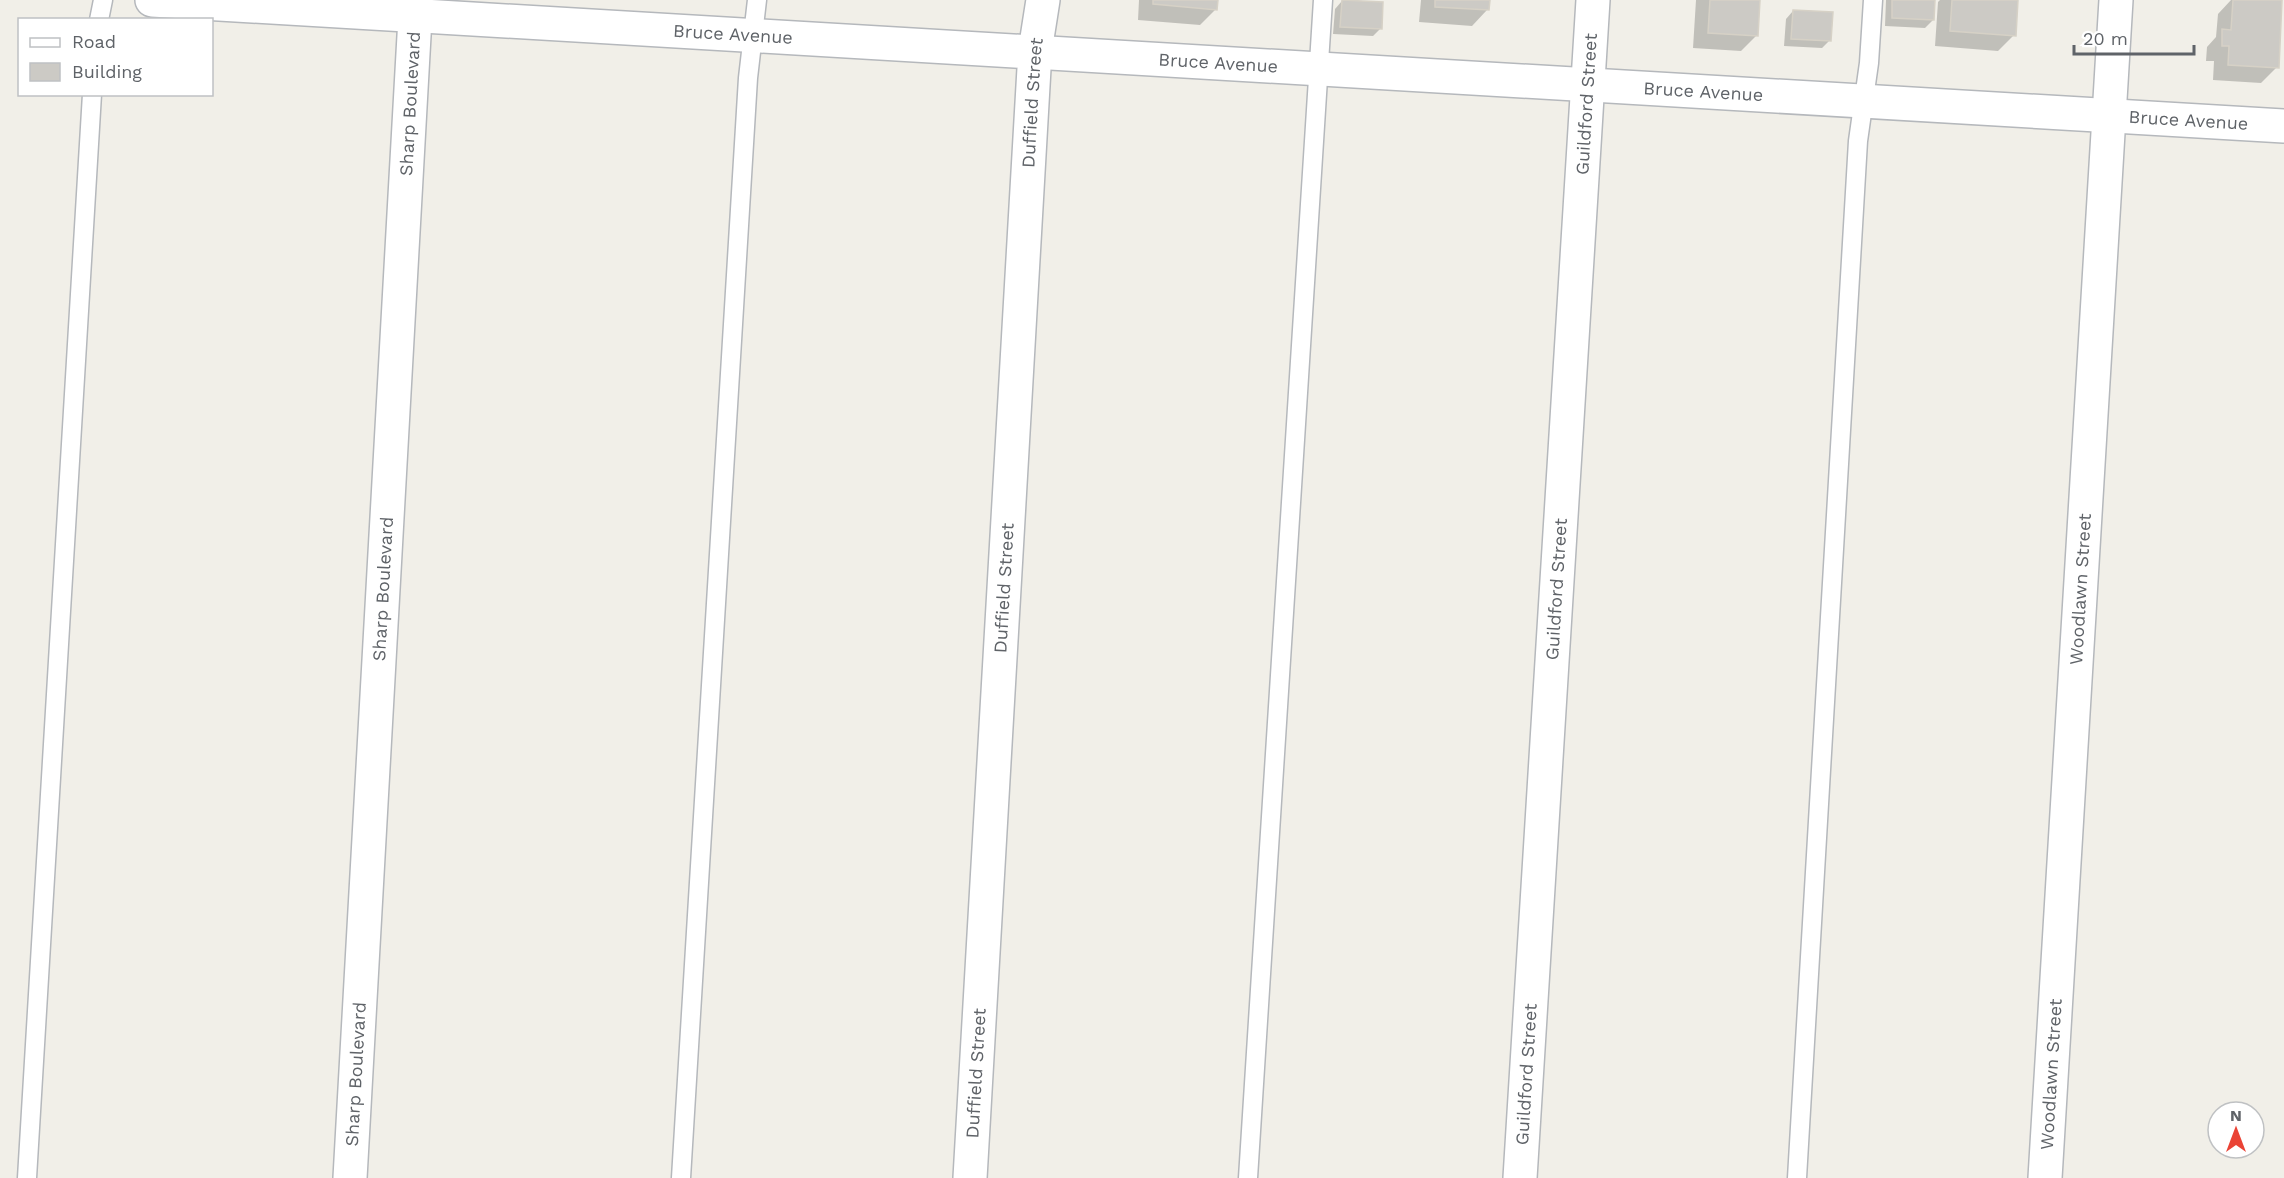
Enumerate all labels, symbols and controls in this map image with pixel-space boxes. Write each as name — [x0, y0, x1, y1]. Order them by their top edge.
legend — [18, 18, 213, 96]
scale bar — [2074, 18, 2194, 56]
street label: Bruce Avenue — [673, 20, 793, 48]
text: 20 m — [2083, 28, 2128, 49]
text: Road — [72, 31, 116, 52]
street label: Sharp Boulevard — [395, 31, 424, 177]
street label: Guildford Street — [1571, 32, 1601, 176]
street label: Duffield Street — [1017, 36, 1047, 169]
street label: Bruce Avenue — [1158, 48, 1279, 77]
text: Building — [72, 61, 142, 82]
street label: Bruce Avenue — [1643, 77, 1764, 105]
street label: Bruce Avenue — [2128, 106, 2249, 134]
street label: Woodlawn Street — [2065, 512, 2095, 665]
street label: Sharp Boulevard — [368, 516, 397, 662]
street label: Guildford Street — [1541, 517, 1571, 661]
street label: Duffield Street — [989, 522, 1018, 654]
street label: Woodlawn Street — [2036, 997, 2066, 1151]
street label: Sharp Boulevard — [341, 1001, 370, 1147]
street label: Guildford Street — [1511, 1002, 1541, 1146]
street label: Duffield Street — [961, 1007, 990, 1139]
north arrow — [2206, 1100, 2266, 1160]
text: N — [2230, 1106, 2242, 1125]

